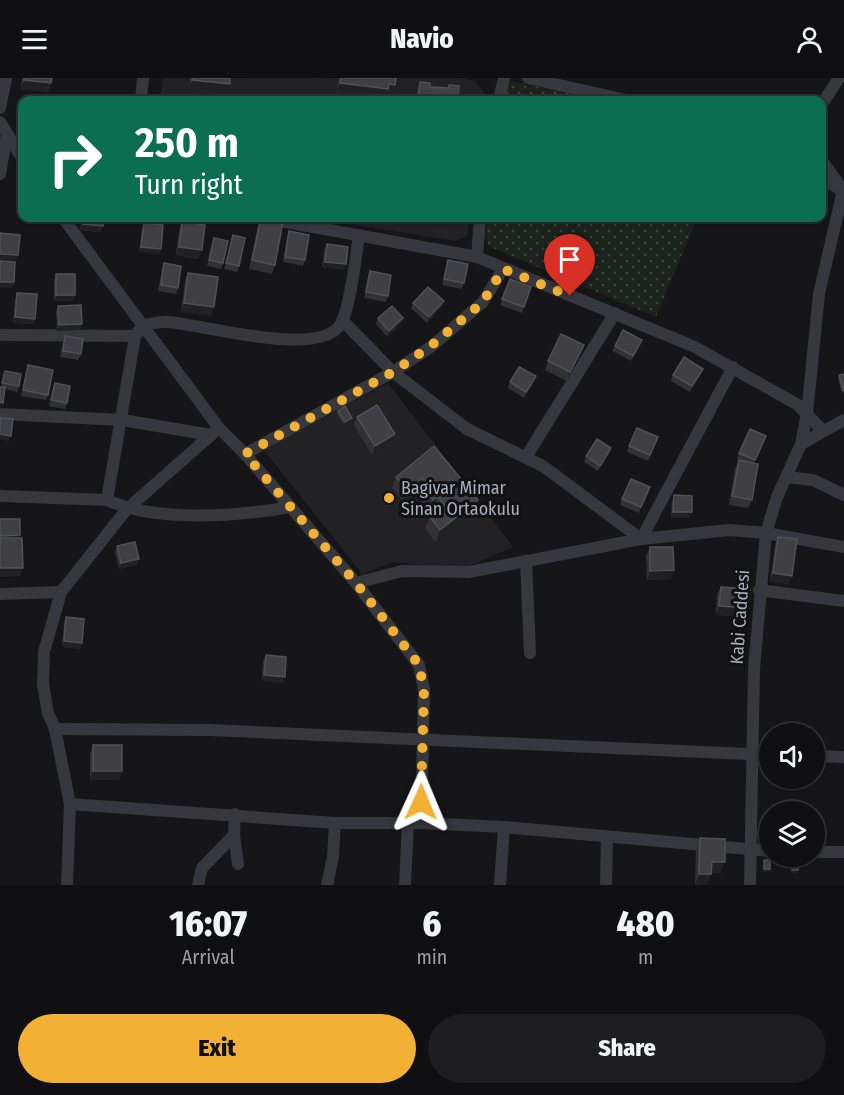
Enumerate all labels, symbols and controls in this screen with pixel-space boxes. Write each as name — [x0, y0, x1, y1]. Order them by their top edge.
icon: menu — [18, 23, 51, 56]
text: Navio — [390, 23, 454, 55]
icon: person — [793, 23, 826, 56]
text: 250 m — [135, 118, 239, 168]
icon: right — [36, 120, 114, 198]
text: Turn right — [135, 169, 243, 201]
pin — [544, 234, 595, 296]
icon: arrive — [553, 243, 586, 276]
place label: Bagivar Mimar Sinan Ortaokulu — [401, 477, 520, 520]
marker: Bagivar Mimar Sinan Ortaokulu — [382, 491, 396, 505]
street label: Kabi Caddesi — [726, 569, 754, 665]
map controls — [759, 723, 825, 867]
button: sound — [759, 723, 825, 789]
position arrow — [389, 770, 453, 834]
button: layers — [759, 801, 825, 867]
text: 16:07 — [169, 902, 247, 946]
text: 6 — [422, 902, 441, 946]
text: 480 — [617, 902, 675, 946]
text: Arrival — [182, 945, 235, 969]
text: min — [416, 945, 447, 969]
text: m — [638, 945, 653, 969]
button: Exit — [18, 1014, 416, 1083]
button: Share — [428, 1014, 826, 1083]

